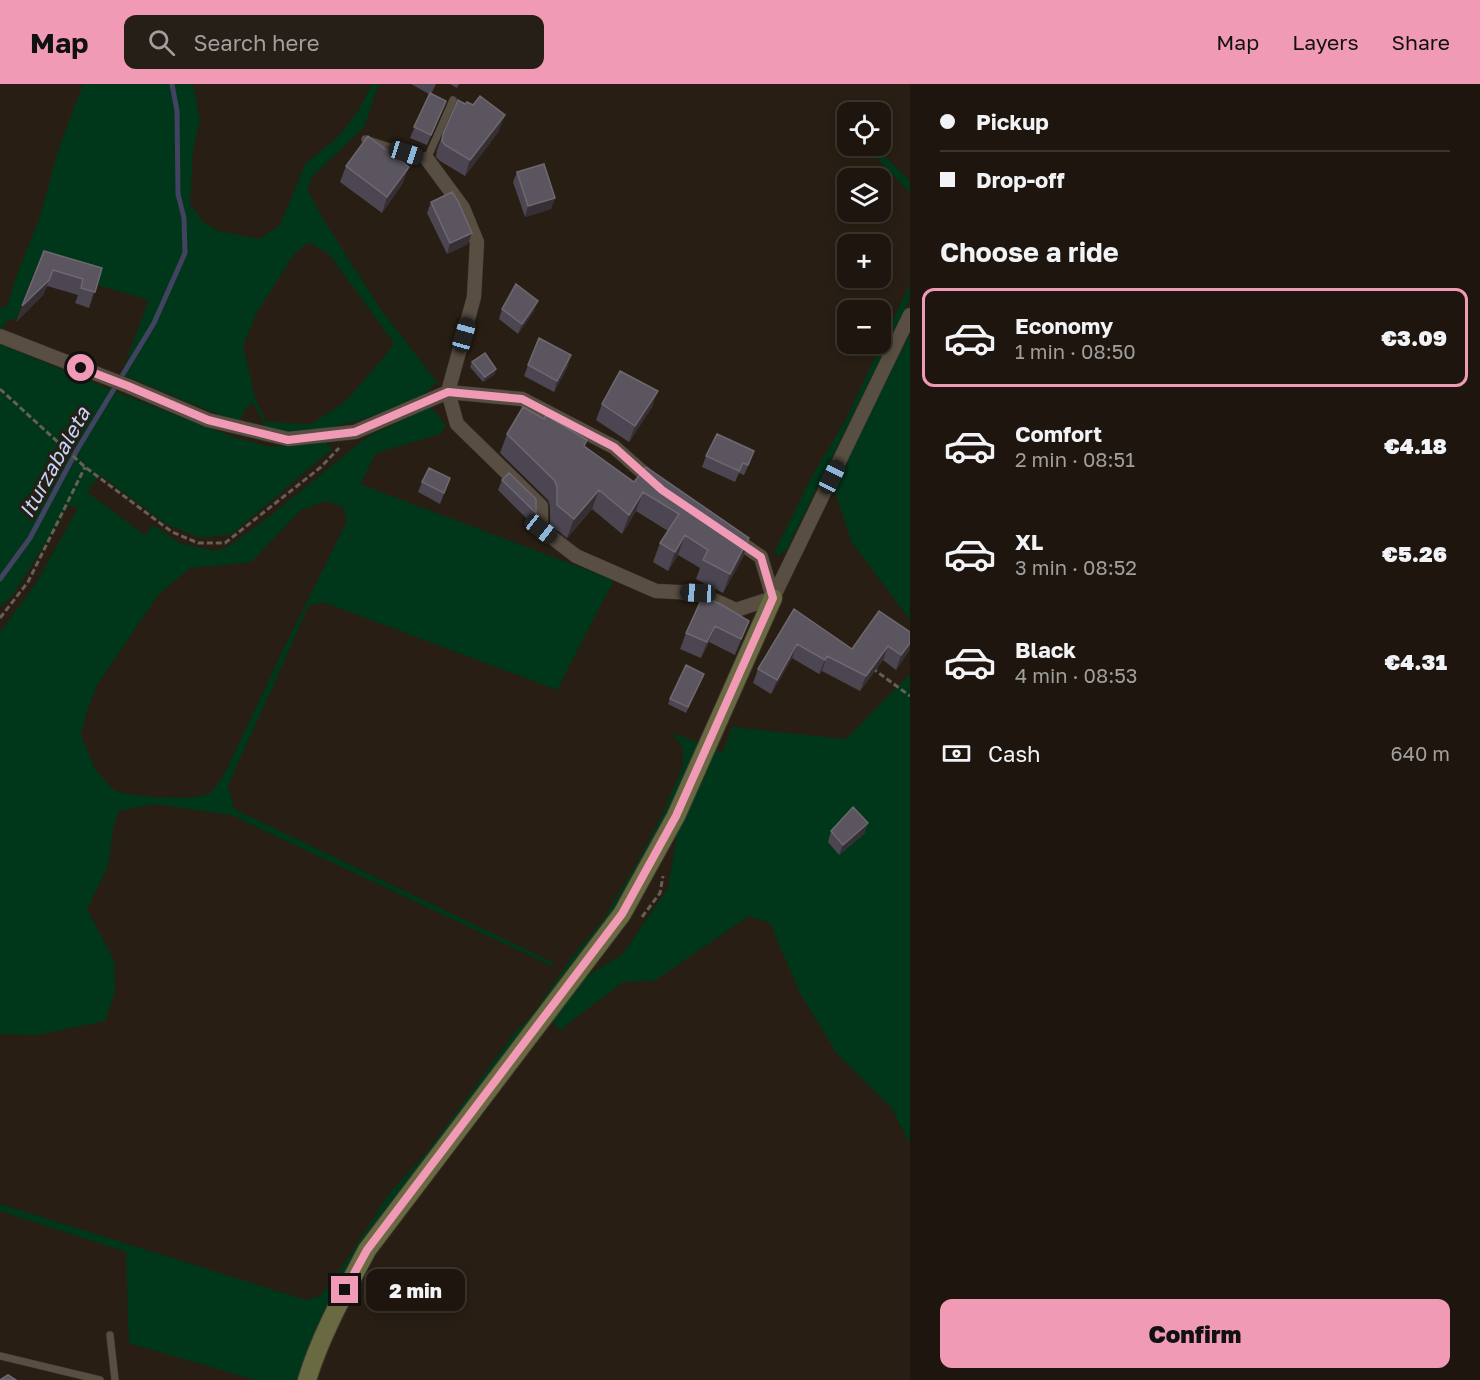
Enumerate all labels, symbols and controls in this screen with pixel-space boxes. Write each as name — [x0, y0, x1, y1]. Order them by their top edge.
search box — [124, 15, 544, 69]
text: Map — [30, 26, 88, 59]
icon: search — [145, 26, 178, 59]
text: Search here — [193, 29, 319, 56]
text: Map — [1216, 29, 1259, 55]
text: Layers — [1292, 29, 1359, 55]
text: Share — [1392, 29, 1450, 55]
map controls — [837, 102, 891, 354]
button: locate — [837, 102, 891, 156]
text: Pickup — [976, 108, 1049, 135]
car — [386, 139, 426, 167]
text: Drop-off — [976, 166, 1065, 193]
button: layers — [837, 168, 891, 222]
button: + — [837, 234, 891, 288]
text: Choose a ride — [940, 236, 1119, 268]
button: − — [837, 300, 891, 354]
icon: car — [943, 311, 997, 365]
text: Economy — [1015, 312, 1113, 339]
car — [450, 315, 478, 355]
text: €3.09 — [1381, 324, 1447, 351]
text: 1 min · 08:50 — [1015, 339, 1136, 363]
route start — [67, 354, 94, 381]
water label: Iturzabaleta — [13, 401, 96, 522]
icon: car — [943, 419, 997, 473]
text: Comfort — [1015, 420, 1102, 447]
text: €4.18 — [1384, 432, 1447, 459]
text: 2 min · 08:51 — [1015, 447, 1135, 471]
car — [816, 457, 848, 497]
car — [521, 511, 561, 547]
icon: car — [943, 527, 997, 581]
text: XL — [1015, 528, 1043, 555]
text: €5.26 — [1382, 540, 1447, 567]
text: 3 min · 08:52 — [1015, 555, 1137, 579]
car — [680, 583, 716, 603]
icon: car — [943, 635, 997, 689]
text: Black — [1015, 636, 1076, 663]
text: €4.31 — [1384, 648, 1447, 675]
text: 4 min · 08:53 — [1015, 663, 1137, 687]
icon: cash — [940, 737, 973, 770]
text: Cash — [988, 740, 1041, 767]
text: 640 m — [1391, 741, 1450, 765]
callout: 2 min — [366, 1269, 465, 1311]
route end — [331, 1276, 358, 1303]
text: 2 min — [389, 1278, 442, 1302]
button: Confirm — [940, 1299, 1450, 1368]

